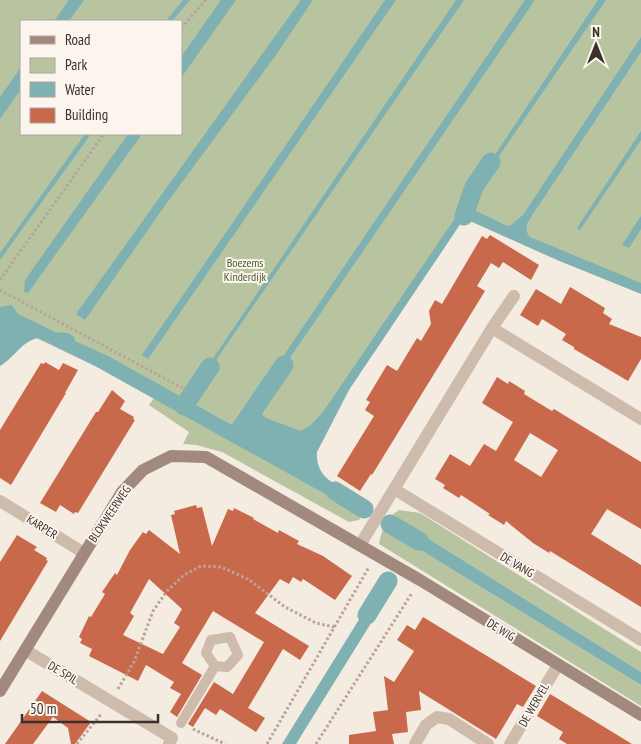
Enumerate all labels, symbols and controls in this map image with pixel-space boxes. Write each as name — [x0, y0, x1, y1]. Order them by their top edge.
legend — [20, 20, 182, 135]
north arrow — [571, 20, 621, 70]
text: N — [592, 23, 600, 41]
text: Road — [65, 30, 91, 49]
text: Park — [65, 55, 87, 74]
text: Water — [65, 80, 96, 99]
text: Building — [65, 105, 108, 124]
park label: Boezems Kinderdijk — [224, 255, 266, 284]
street label: BLOKWEERWEG — [85, 482, 134, 545]
street label: KARPER — [24, 511, 61, 542]
street label: DE VANG — [498, 549, 537, 581]
street label: DE WIG — [484, 615, 518, 644]
street label: DE SPIL — [46, 658, 81, 687]
street label: DE WERVEL — [515, 680, 552, 729]
scale bar — [22, 692, 159, 724]
text: 50 m — [30, 699, 56, 718]

